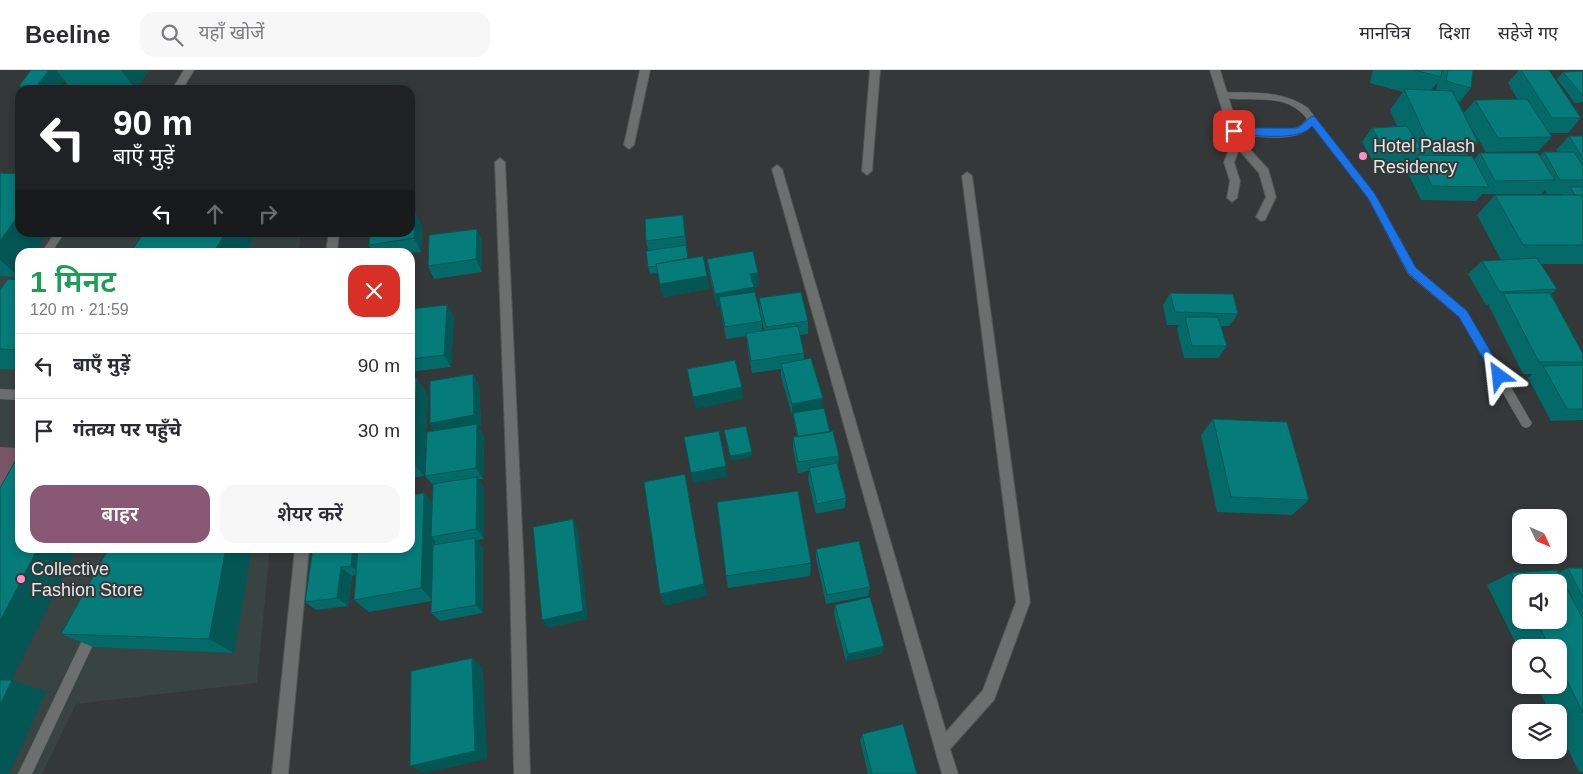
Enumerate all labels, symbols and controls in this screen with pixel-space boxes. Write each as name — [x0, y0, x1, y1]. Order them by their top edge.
search box — [140, 12, 490, 57]
text: Beeline — [25, 21, 110, 48]
icon: search — [158, 21, 186, 49]
text: यहाँ खोजें — [198, 22, 264, 43]
text: मानचित्र — [1359, 23, 1411, 43]
text: दिशा — [1439, 23, 1470, 43]
text: सहेजे गए — [1498, 23, 1558, 43]
text: 90 m — [113, 103, 193, 142]
icon: left — [30, 105, 95, 170]
pin — [1213, 110, 1255, 152]
icon: arrive — [1220, 117, 1248, 145]
place label: Hotel Palash Residency — [1373, 136, 1475, 177]
text: बाएँ मुड़ें — [113, 144, 174, 169]
marker: Hotel Palash Residency — [1357, 150, 1369, 162]
icon: left — [148, 200, 176, 228]
icon: ahead — [201, 200, 229, 228]
icon: right — [254, 200, 282, 228]
text: 1 मिनट — [30, 265, 116, 298]
button: close — [348, 265, 400, 317]
text: 120 m · 21:59 — [30, 301, 129, 318]
position arrow — [1472, 349, 1524, 401]
icon: left — [30, 352, 58, 380]
text: बाएँ मुड़ें — [73, 354, 130, 375]
text: 90 m — [358, 355, 400, 376]
icon: arrive — [30, 417, 58, 445]
text: गंतव्य पर पहुँचे — [73, 419, 181, 440]
text: 30 m — [358, 420, 400, 441]
button: बाहर — [30, 485, 210, 543]
button: शेयर करें — [220, 485, 400, 543]
north arrow — [1512, 509, 1568, 564]
map controls — [1512, 509, 1567, 759]
place label: Collective Fashion Store — [31, 559, 143, 600]
marker: Collective Fashion Store — [15, 573, 27, 585]
button: sound — [1512, 574, 1567, 629]
button: search — [1512, 639, 1567, 694]
button: layers — [1512, 704, 1567, 759]

